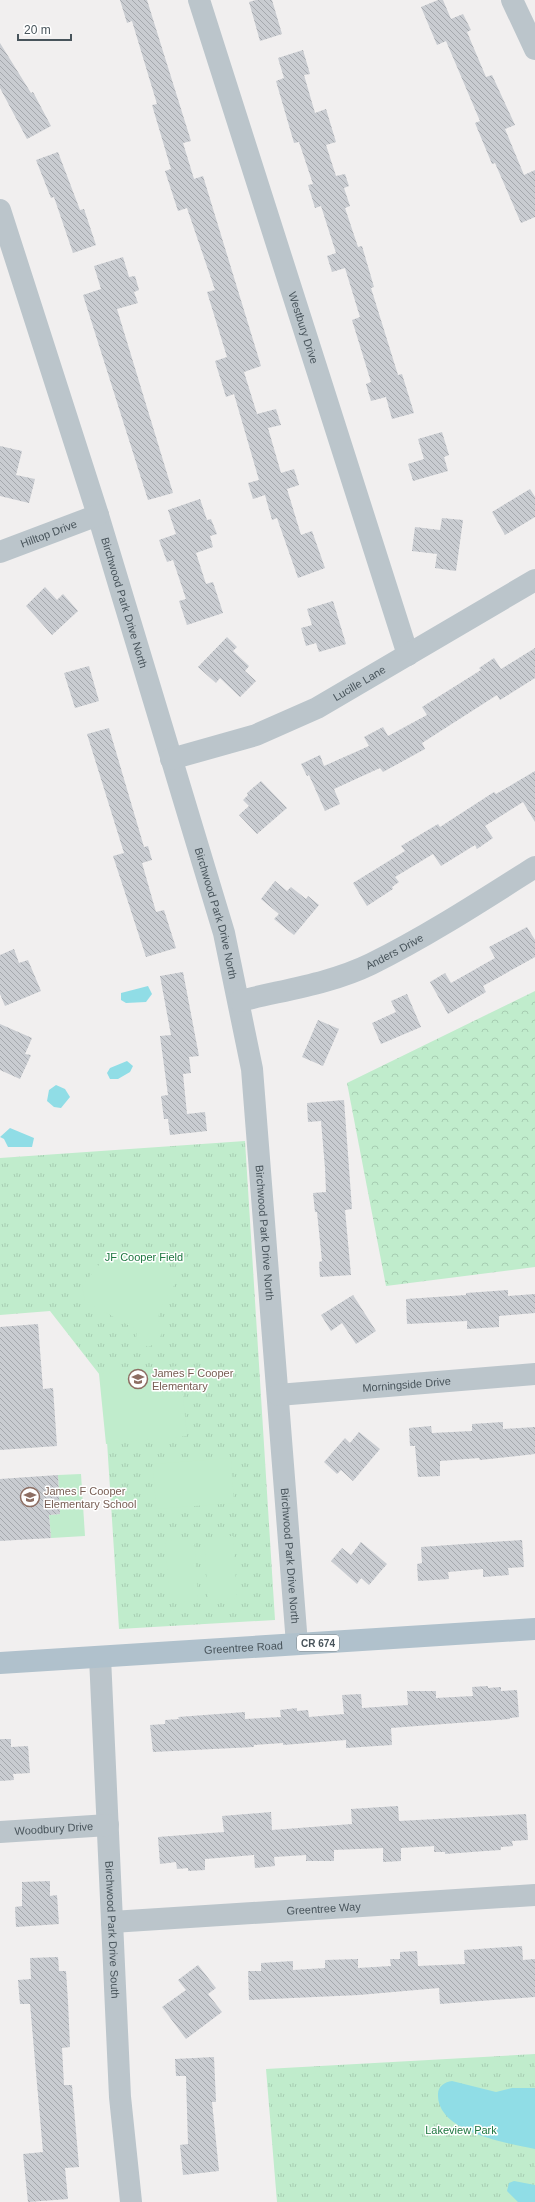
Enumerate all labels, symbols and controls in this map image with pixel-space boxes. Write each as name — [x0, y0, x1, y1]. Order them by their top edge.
scale bar — [18, 16, 71, 42]
text: 20 m — [24, 23, 51, 37]
street label: Westbury Drive — [286, 290, 321, 365]
street label: Hilltop Drive — [19, 518, 79, 550]
street label: Birchwood Park Drive North — [99, 536, 150, 670]
street label: Lucille Lane — [331, 663, 388, 703]
street label: Birchwood Park Drive North — [193, 846, 239, 980]
street label: Anders Drive — [364, 931, 425, 972]
street label: Birchwood Park Drive North — [254, 1165, 276, 1301]
park label: JF Cooper Field — [105, 1251, 183, 1263]
place label: James F Cooper Elementary — [152, 1367, 234, 1392]
school or university icon: James F Cooper Elementary — [127, 1368, 149, 1390]
street label: Morningside Drive — [362, 1375, 451, 1394]
place label: James F Cooper Elementary School — [44, 1485, 136, 1510]
school or university icon: James F Cooper Elementary School — [19, 1486, 41, 1508]
street label: Birchwood Park Drive North — [279, 1488, 301, 1624]
road number: CR 674 — [297, 1635, 339, 1651]
street label: Greentree Road — [204, 1639, 283, 1656]
street label: Woodbury Drive — [14, 1820, 94, 1837]
street label: Birchwood Park Drive South — [103, 1861, 122, 1999]
street label: Greentree Way — [286, 1900, 362, 1917]
park label: Lakeview Park — [425, 2124, 497, 2136]

